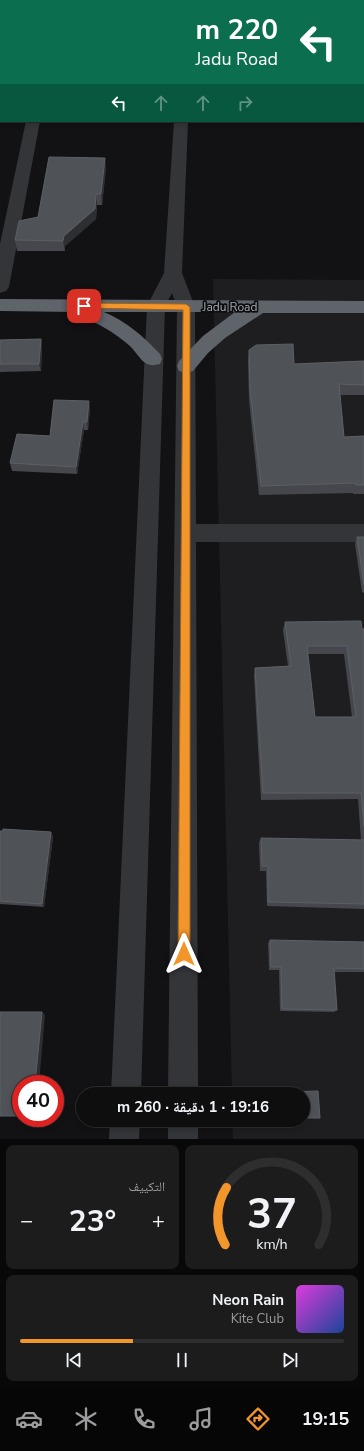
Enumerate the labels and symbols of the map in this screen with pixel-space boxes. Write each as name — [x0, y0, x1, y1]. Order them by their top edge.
pin — [67, 289, 101, 323]
street label: Jadu Road — [202, 299, 257, 315]
position arrow — [163, 933, 205, 975]
speed limit sign: 40 — [12, 1075, 64, 1127]

